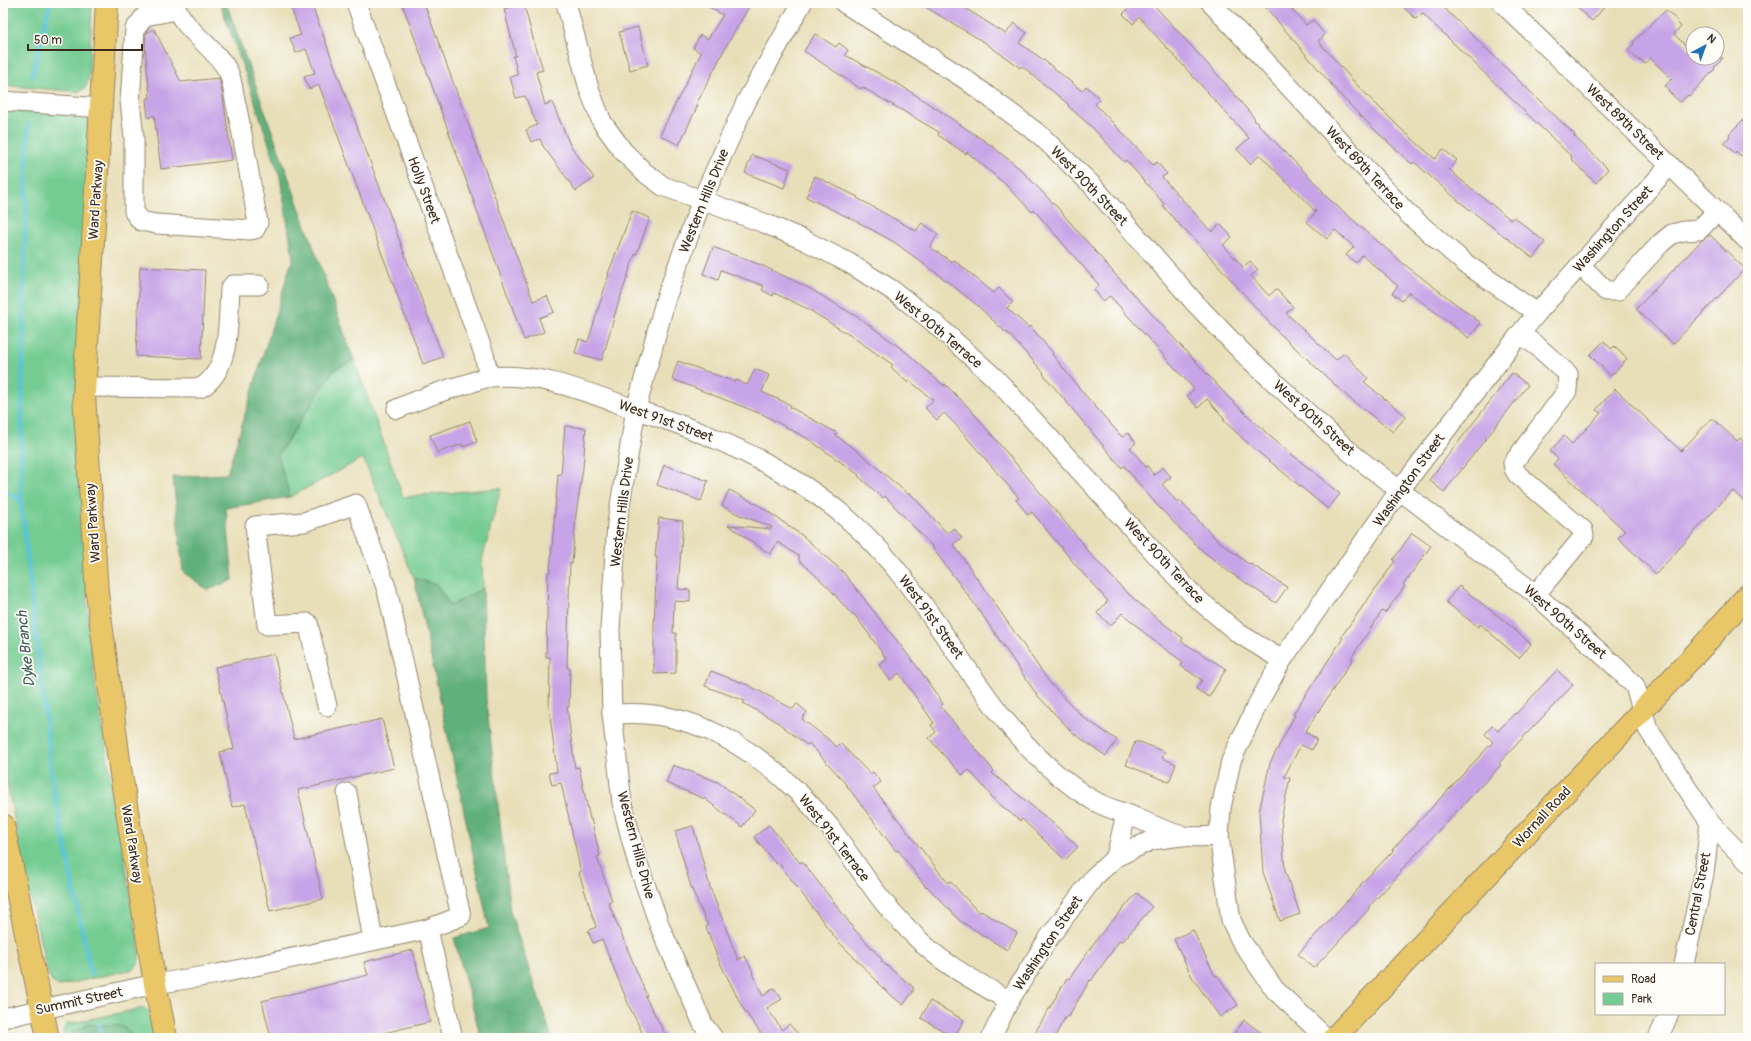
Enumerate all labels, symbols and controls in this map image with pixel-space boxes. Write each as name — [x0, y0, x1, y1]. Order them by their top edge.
scale bar — [28, 26, 142, 52]
north arrow — [1685, 26, 1725, 66]
text: N — [1704, 31, 1719, 47]
text: 50 m — [34, 33, 62, 48]
street label: West 89th Street — [1583, 81, 1668, 164]
street label: West 89th Terrace — [1322, 123, 1408, 213]
street label: West 90th Street — [1047, 143, 1131, 229]
street label: Western Hills Drive — [675, 146, 733, 256]
street label: Holly Street — [404, 154, 444, 226]
street label: Ward Parkway — [85, 160, 107, 240]
street label: Washington Street — [1570, 182, 1657, 276]
street label: West 90th Terrace — [890, 288, 986, 372]
street label: West 90th Street — [1270, 377, 1359, 459]
street label: West 91st Street — [616, 396, 716, 446]
street label: Washington Street — [1370, 430, 1449, 530]
street label: Western Hills Drive — [607, 456, 637, 568]
street label: Ward Parkway — [82, 483, 104, 563]
street label: West 90th Terrace — [1120, 515, 1208, 607]
street label: West 91st Street — [895, 572, 967, 662]
street label: West 90th Street — [1520, 582, 1610, 663]
water label: Dyke Branch — [12, 609, 39, 688]
street label: Wornall Road — [1509, 783, 1575, 851]
street label: Western Hills Drive — [613, 789, 659, 901]
street label: West 91st Terrace — [795, 791, 873, 885]
street label: Ward Parkway — [117, 803, 147, 885]
street label: Central Street — [1682, 851, 1714, 937]
street label: Washington Street — [1010, 892, 1086, 994]
legend — [1595, 963, 1725, 1015]
text: Road — [1631, 972, 1656, 987]
street label: Summit Street — [34, 983, 125, 1019]
text: Park — [1631, 992, 1652, 1007]

